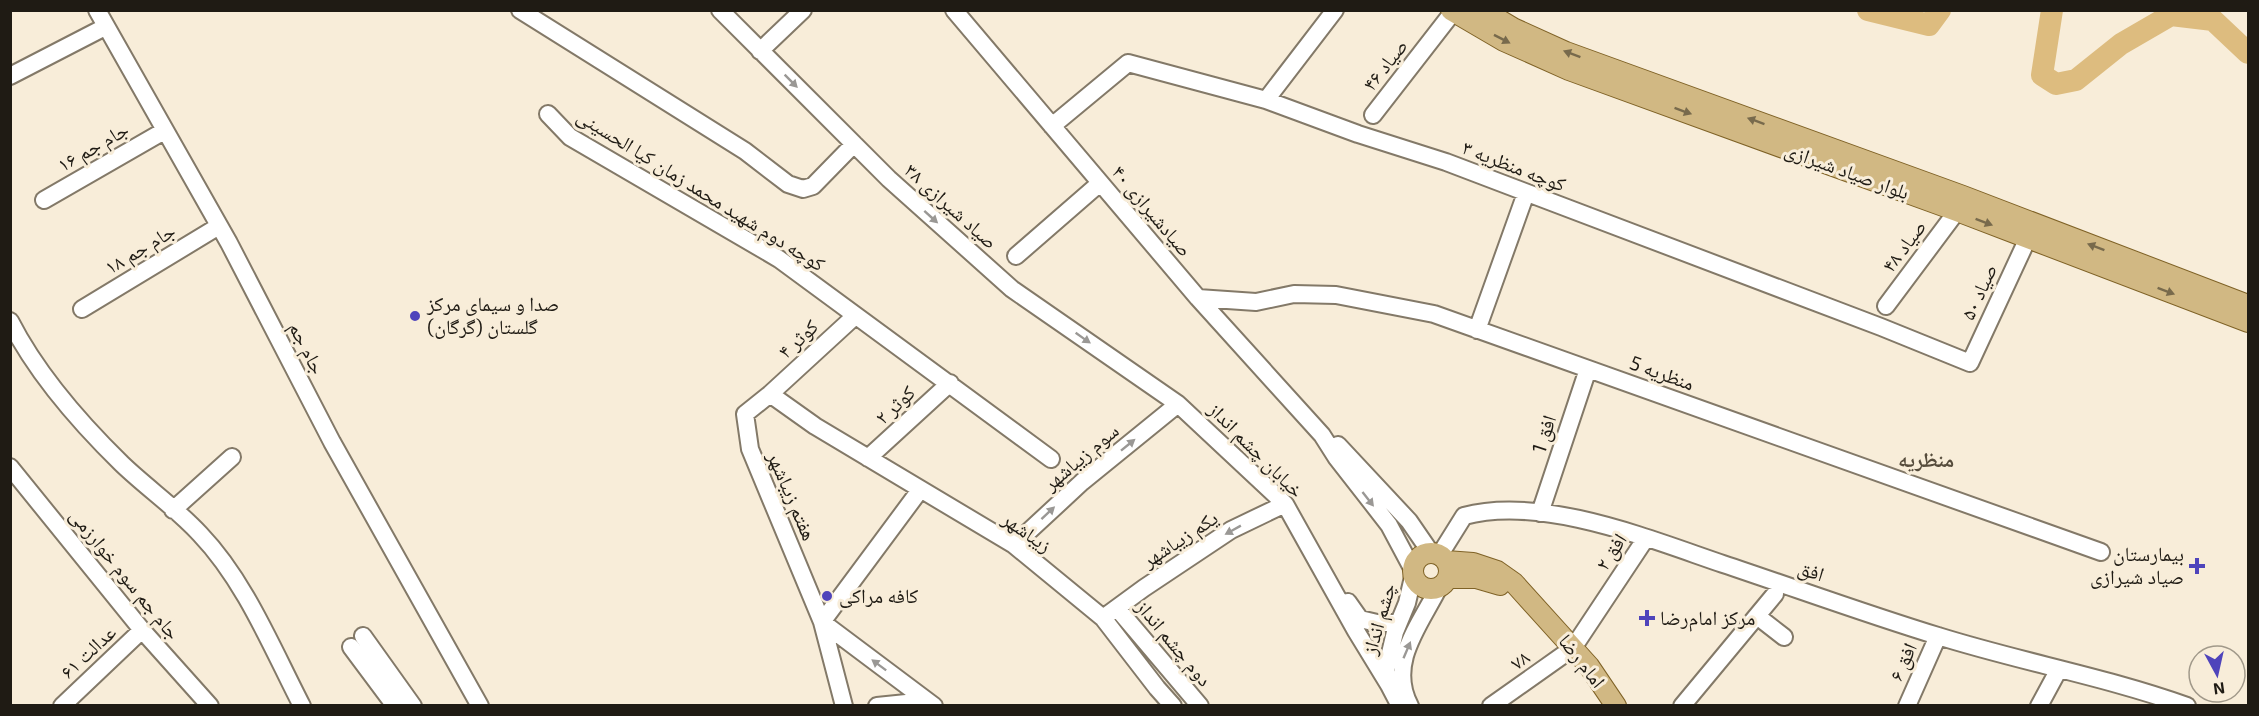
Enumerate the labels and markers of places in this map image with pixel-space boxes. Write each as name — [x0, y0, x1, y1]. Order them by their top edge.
place label: صدا و سیمای مرکز گلستان (گرگان) — [426, 291, 559, 339]
marker: صدا و سیمای مرکز گلستان (گرگان) — [408, 309, 422, 323]
place label: بیمارستان صیاد شیرازی — [2090, 541, 2184, 589]
marker: بیمارستان صیاد شیرازی — [2188, 557, 2206, 575]
place label: کافه مراکی — [839, 583, 918, 608]
marker: کافه مراکی — [820, 589, 834, 603]
place label: مرکز امام‌رضا — [1660, 605, 1755, 632]
marker: مرکز امام‌رضا — [1638, 609, 1656, 627]

